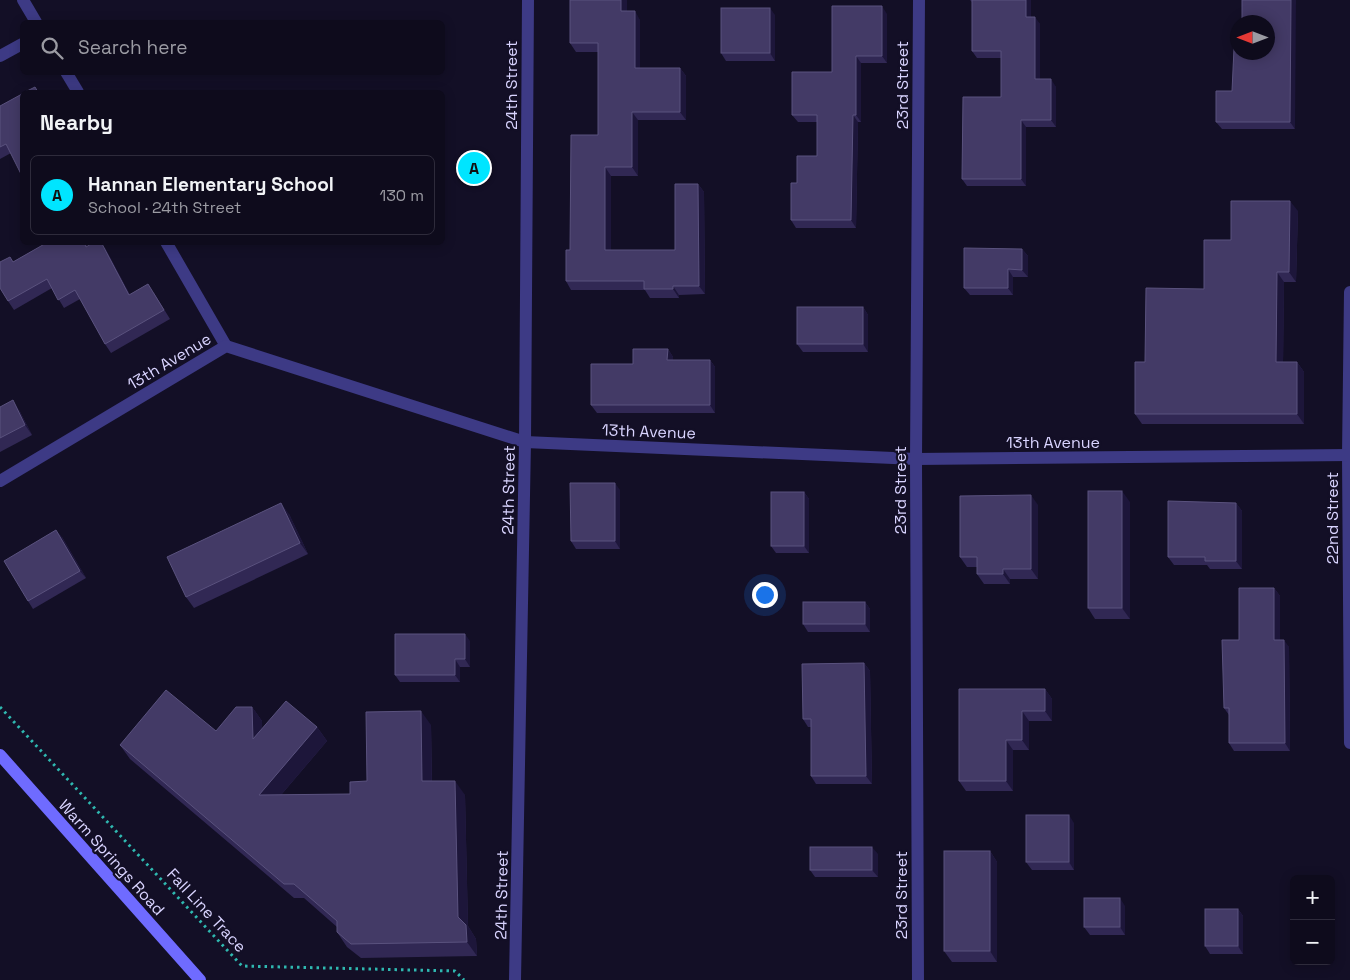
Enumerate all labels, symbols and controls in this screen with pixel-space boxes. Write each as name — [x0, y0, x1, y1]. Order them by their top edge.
north arrow — [1230, 15, 1275, 60]
search box — [20, 20, 445, 75]
icon: search — [38, 34, 66, 62]
text: Search here — [78, 35, 188, 60]
street label: 24th Street — [501, 40, 522, 130]
street label: 23rd Street — [892, 41, 913, 129]
text: Nearby — [40, 109, 113, 136]
pin: A — [458, 149, 490, 187]
text: Hannan Elementary School — [88, 172, 334, 197]
text: A — [52, 185, 62, 206]
text: 130 m — [380, 185, 424, 206]
text: School · 24th Street — [88, 197, 241, 218]
street label: 13th Avenue — [124, 328, 215, 395]
street label: 13th Avenue — [602, 419, 696, 444]
street label: 13th Avenue — [1006, 432, 1100, 453]
street label: 24th Street — [497, 445, 520, 535]
street label: 23rd Street — [890, 446, 911, 534]
street label: 22nd Street — [1322, 472, 1343, 564]
your location — [752, 582, 778, 608]
street label: Warm Springs Road — [54, 795, 169, 920]
street label: 24th Street — [490, 850, 513, 940]
street label: 23rd Street — [891, 851, 912, 939]
street label: Fall Line Trace — [162, 864, 251, 957]
map controls — [1290, 875, 1335, 965]
button: + — [1290, 875, 1335, 920]
button: − — [1290, 920, 1335, 965]

